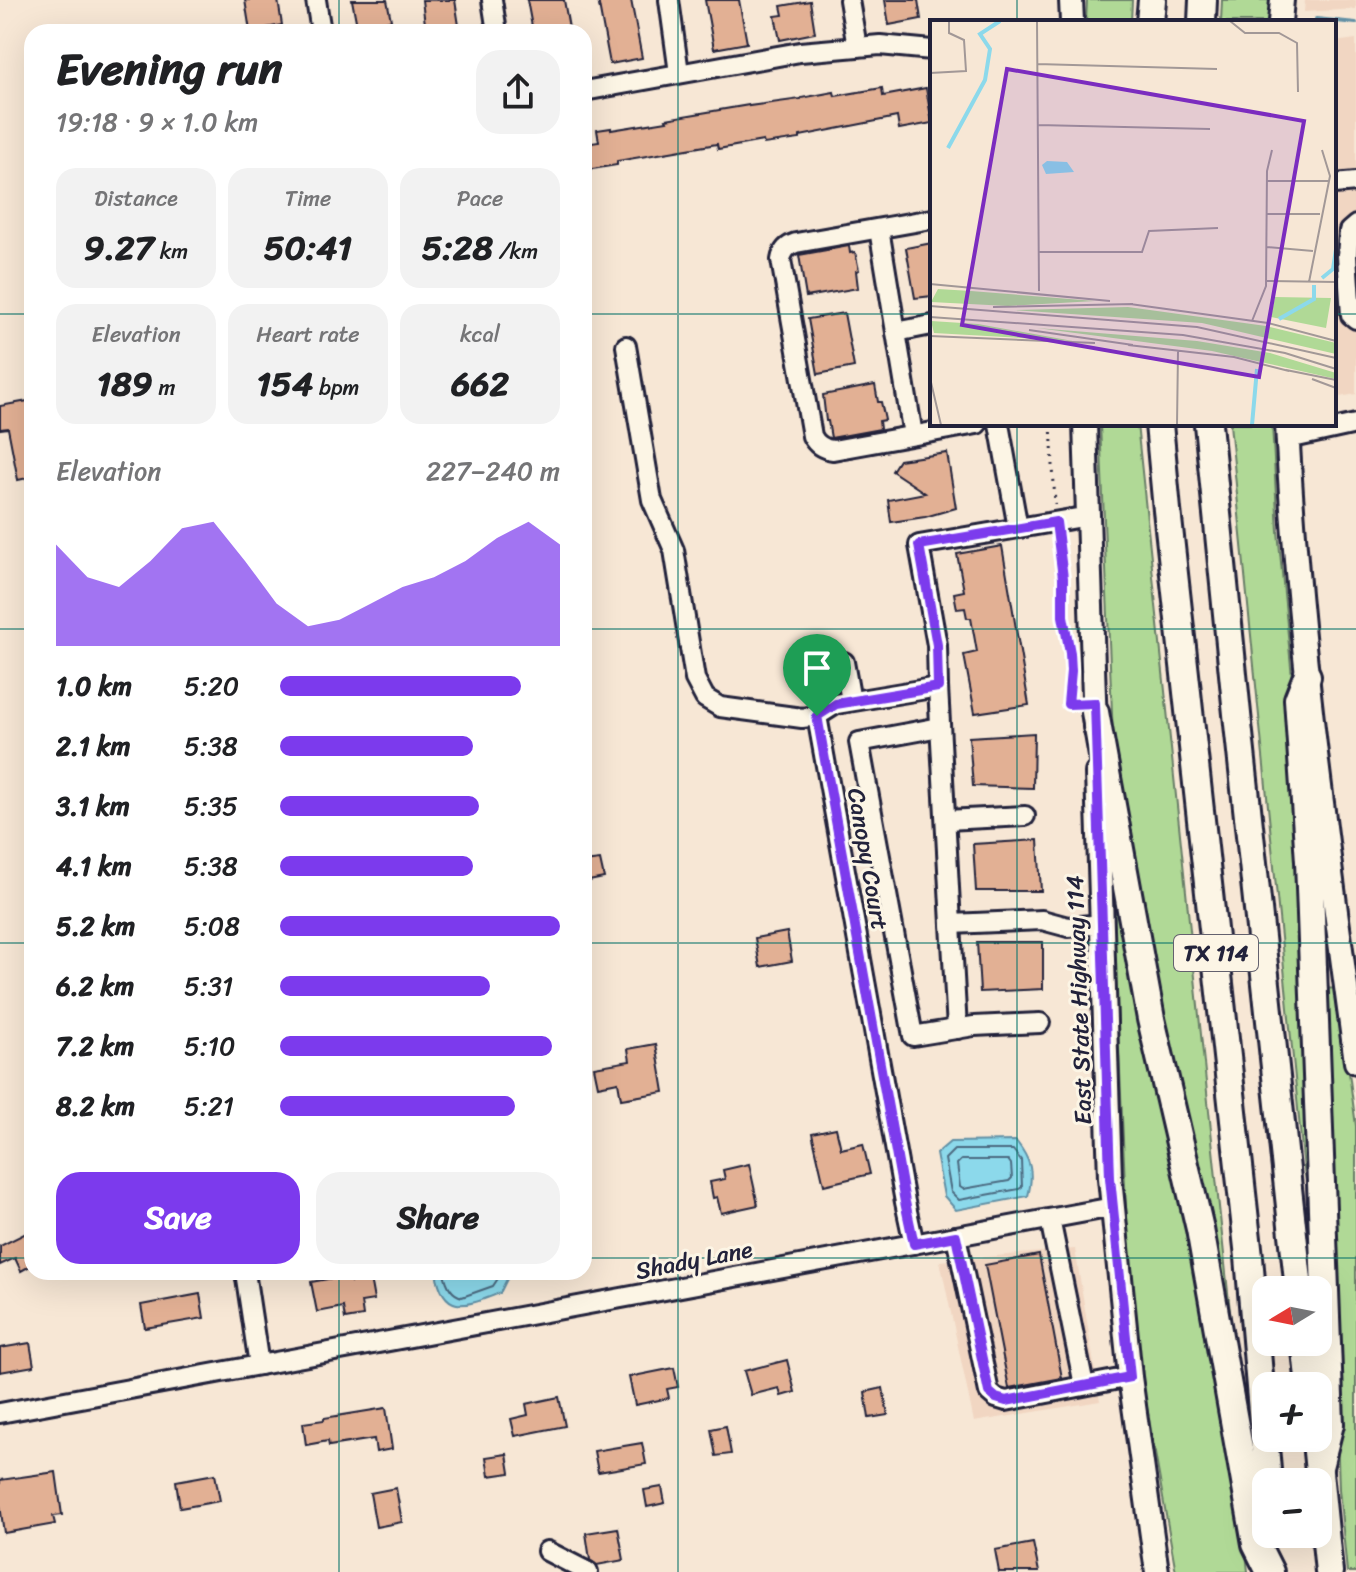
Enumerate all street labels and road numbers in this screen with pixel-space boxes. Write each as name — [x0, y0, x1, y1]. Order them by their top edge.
street label: Canopy Court — [835, 785, 901, 933]
street label: East State Highway 114 — [1054, 875, 1104, 1125]
road number: TX 114 — [1174, 935, 1258, 971]
street label: Shady Lane — [632, 1228, 757, 1292]

